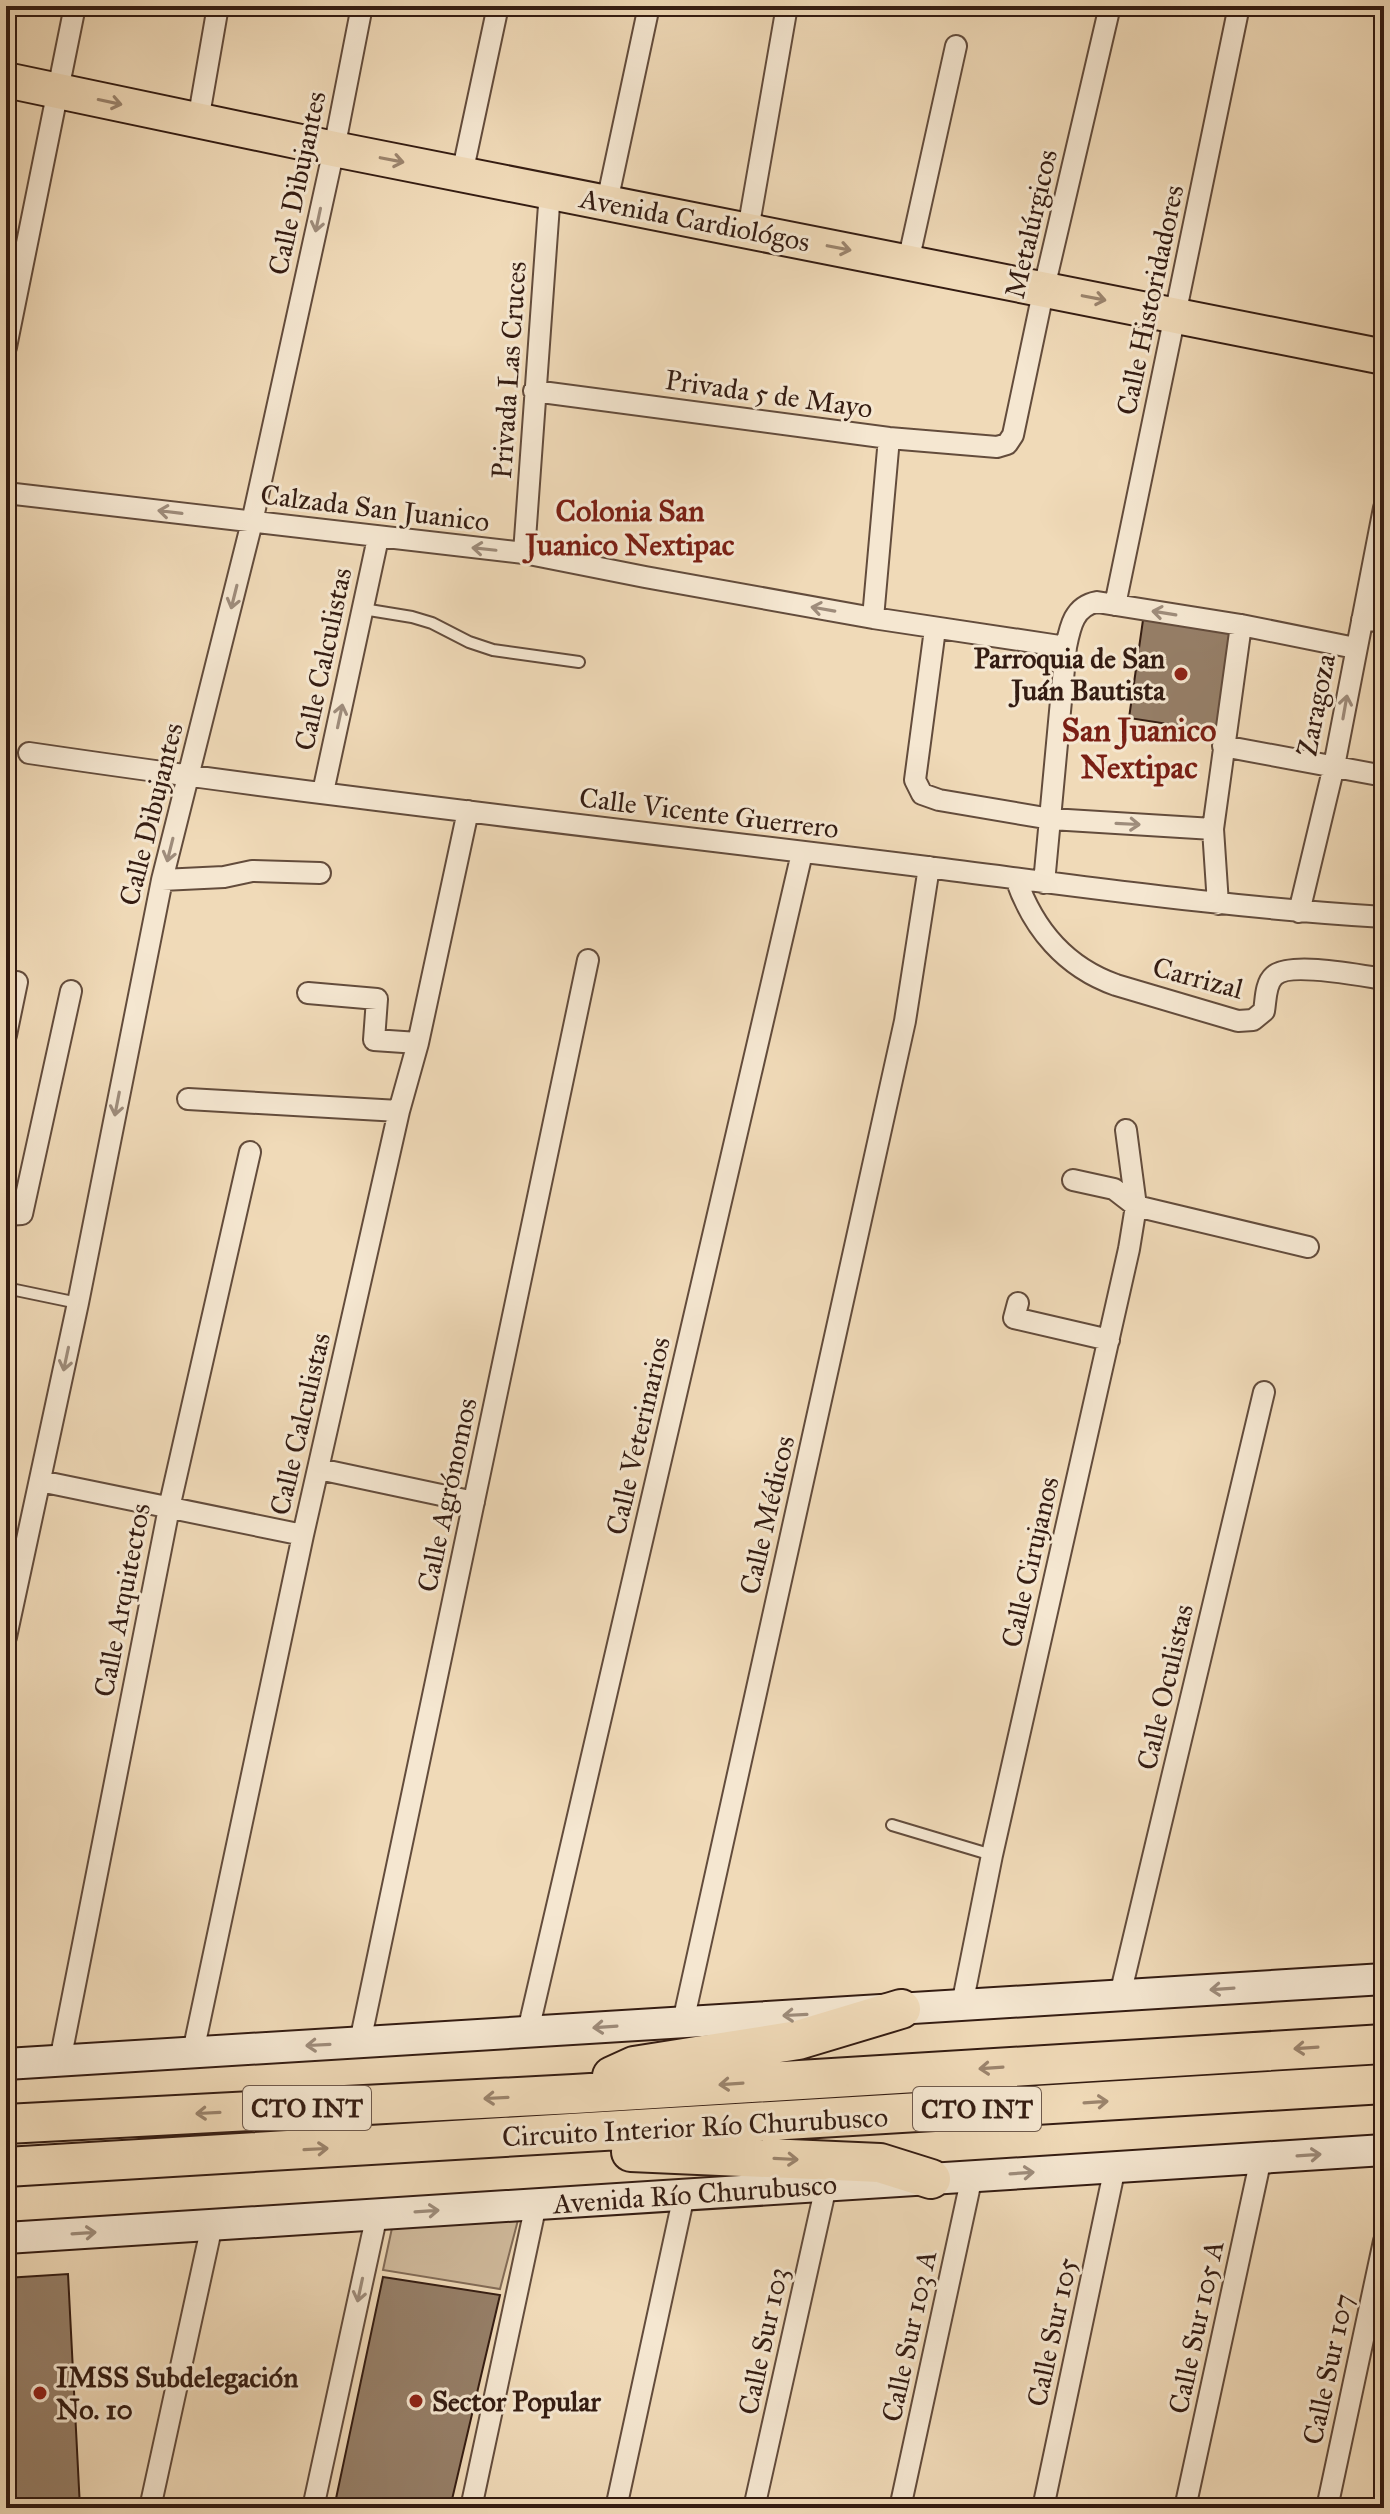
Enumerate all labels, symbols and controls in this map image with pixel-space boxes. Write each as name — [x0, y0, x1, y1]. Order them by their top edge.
street label: Calle Dibujantes — [260, 88, 334, 278]
one-way arrow — [96, 95, 122, 110]
street label: Metalúrgicos — [997, 146, 1065, 302]
one-way arrow — [378, 154, 404, 169]
street label: Avenida Cardiológos — [576, 180, 813, 259]
street label: Calle Historidadores — [1109, 182, 1191, 418]
one-way arrow — [310, 206, 325, 232]
one-way arrow — [826, 242, 851, 257]
street label: Privada Las Cruces — [484, 260, 534, 480]
one-way arrow — [1081, 292, 1106, 307]
street label: Privada 5 de Mayo — [663, 362, 875, 426]
street label: Calzada San Juanico — [258, 477, 492, 539]
district label: Colonia San Juanico Nextipac — [522, 493, 735, 564]
one-way arrow — [158, 505, 184, 520]
one-way arrow — [471, 541, 498, 556]
street label: Calle Calculistas — [287, 564, 359, 754]
one-way arrow — [225, 584, 240, 610]
one-way arrow — [811, 601, 836, 616]
one-way arrow — [1152, 604, 1177, 619]
place label: Parroquia de San Juán Bautista — [974, 641, 1166, 708]
street label: Zaragoza — [1289, 651, 1343, 759]
marker: Parroquia de San Juán Bautista — [1172, 665, 1190, 683]
one-way arrow — [1338, 695, 1353, 720]
one-way arrow — [333, 703, 348, 729]
district label: San Juanico Nextipac — [1062, 711, 1216, 787]
street label: Calle Dibujantes — [111, 719, 191, 909]
street label: Calle Vicente Guerrero — [577, 780, 841, 846]
one-way arrow — [1114, 817, 1141, 832]
one-way arrow — [162, 836, 177, 862]
street label: Carrizal — [1149, 949, 1247, 1007]
one-way arrow — [109, 1091, 124, 1116]
street label: Calle Calculistas — [262, 1329, 338, 1519]
street label: Calle Veterinarios — [598, 1334, 678, 1538]
one-way arrow — [58, 1346, 73, 1371]
street label: Calle Agrónomos — [409, 1395, 485, 1595]
street label: Calle Médicos — [732, 1432, 802, 1598]
street label: Calle Cirujanos — [993, 1473, 1067, 1651]
street label: Calle Arquitectos — [86, 1500, 158, 1700]
street label: Calle Oculistas — [1129, 1601, 1201, 1773]
one-way arrow — [1209, 1982, 1236, 1997]
one-way arrow — [782, 2008, 809, 2023]
one-way arrow — [592, 2020, 619, 2035]
one-way arrow — [305, 2037, 332, 2052]
one-way arrow — [1293, 2041, 1320, 2056]
one-way arrow — [978, 2061, 1005, 2076]
one-way arrow — [718, 2077, 745, 2092]
road number: CTO INT — [243, 2086, 371, 2130]
road number: CTO INT — [913, 2087, 1041, 2131]
one-way arrow — [483, 2091, 510, 2106]
one-way arrow — [1082, 2094, 1109, 2109]
street label: Circuito Interior Río Churubusco — [501, 2099, 889, 2155]
one-way arrow — [195, 2106, 222, 2121]
one-way arrow — [302, 2141, 329, 2156]
one-way arrow — [1295, 2147, 1322, 2162]
one-way arrow — [772, 2152, 799, 2167]
one-way arrow — [1008, 2165, 1035, 2180]
street label: Avenida Río Churubusco — [551, 2167, 838, 2221]
one-way arrow — [413, 2203, 440, 2218]
one-way arrow — [70, 2225, 97, 2240]
street label: Calle Sur 105 A — [1161, 2237, 1231, 2417]
street label: Calle Sur 103 A — [874, 2247, 944, 2425]
street label: Calle Sur 105 — [1019, 2254, 1085, 2410]
street label: Calle Sur 103 — [730, 2264, 796, 2418]
one-way arrow — [352, 2277, 367, 2303]
street label: Calle Sur 107 — [1295, 2290, 1361, 2448]
place label: IMSS Subdelegación No. 10 — [56, 2360, 298, 2427]
marker: IMSS Subdelegación No. 10 — [31, 2384, 49, 2402]
place label: Sector Popular — [432, 2384, 601, 2419]
marker: Sector Popular — [407, 2392, 425, 2410]

